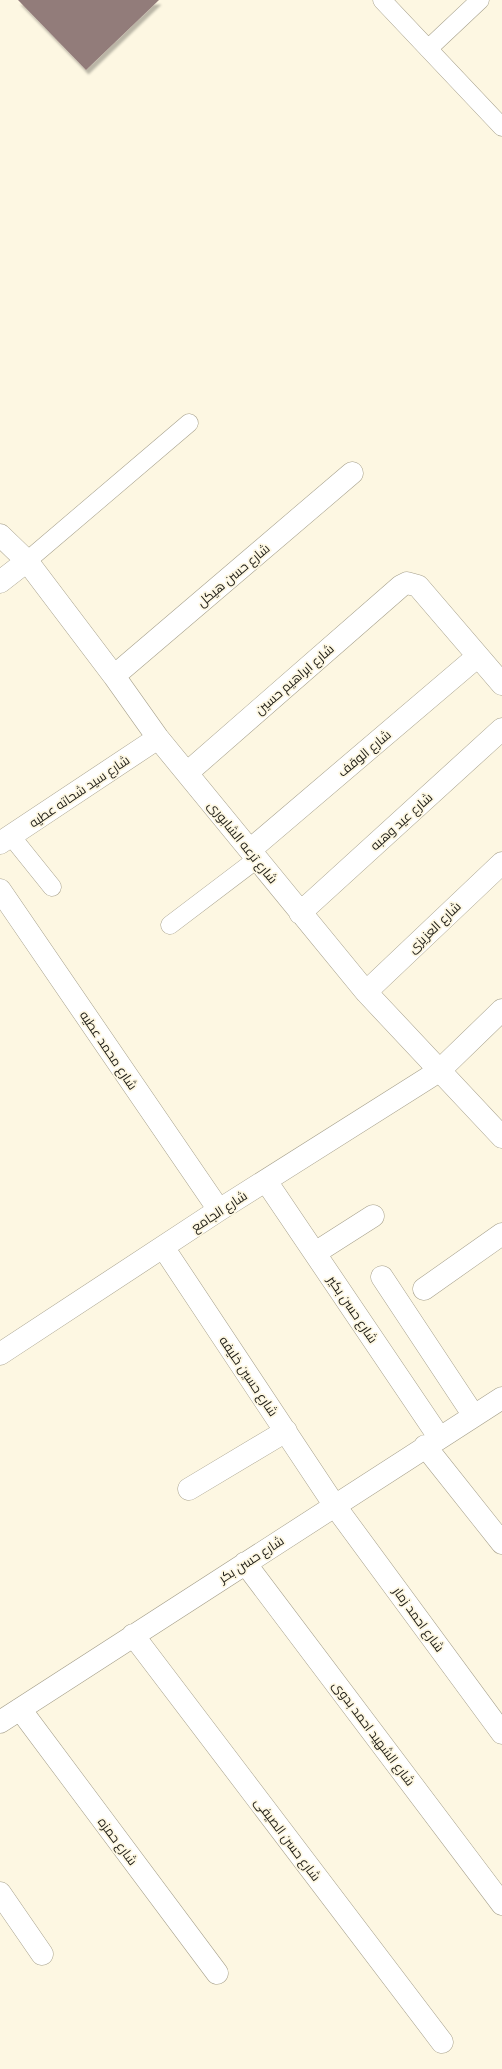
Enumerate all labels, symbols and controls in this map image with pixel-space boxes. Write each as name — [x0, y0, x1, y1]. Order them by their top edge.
street label: شارع حسن هيكل — [194, 541, 273, 611]
street label: شارع ابراهيم حسين — [252, 641, 338, 719]
street label: شارع الوقف — [335, 727, 394, 781]
street label: شارع سيد شحاته عطيه — [26, 752, 133, 831]
street label: شارع عيد وهبه — [367, 790, 436, 854]
street label: شارع ترعه الشابورى — [204, 798, 280, 887]
street label: شارع العزيزى — [405, 899, 465, 957]
street label: شارع محمد عطيه — [76, 1008, 140, 1093]
street label: شارع الجامع — [189, 1188, 251, 1236]
street label: شارع حسن بكير — [323, 1272, 381, 1346]
street label: شارع حسين خليفه — [215, 1333, 281, 1420]
street label: شارع حسن بكر — [215, 1533, 287, 1587]
street label: شارع احمد زمار — [389, 1583, 447, 1655]
street label: شارع الشهيد احمد بدوى — [328, 1678, 418, 1789]
street label: شارع حسن الصيفى — [251, 1795, 324, 1884]
street label: شارع حمزه — [94, 1815, 140, 1869]

